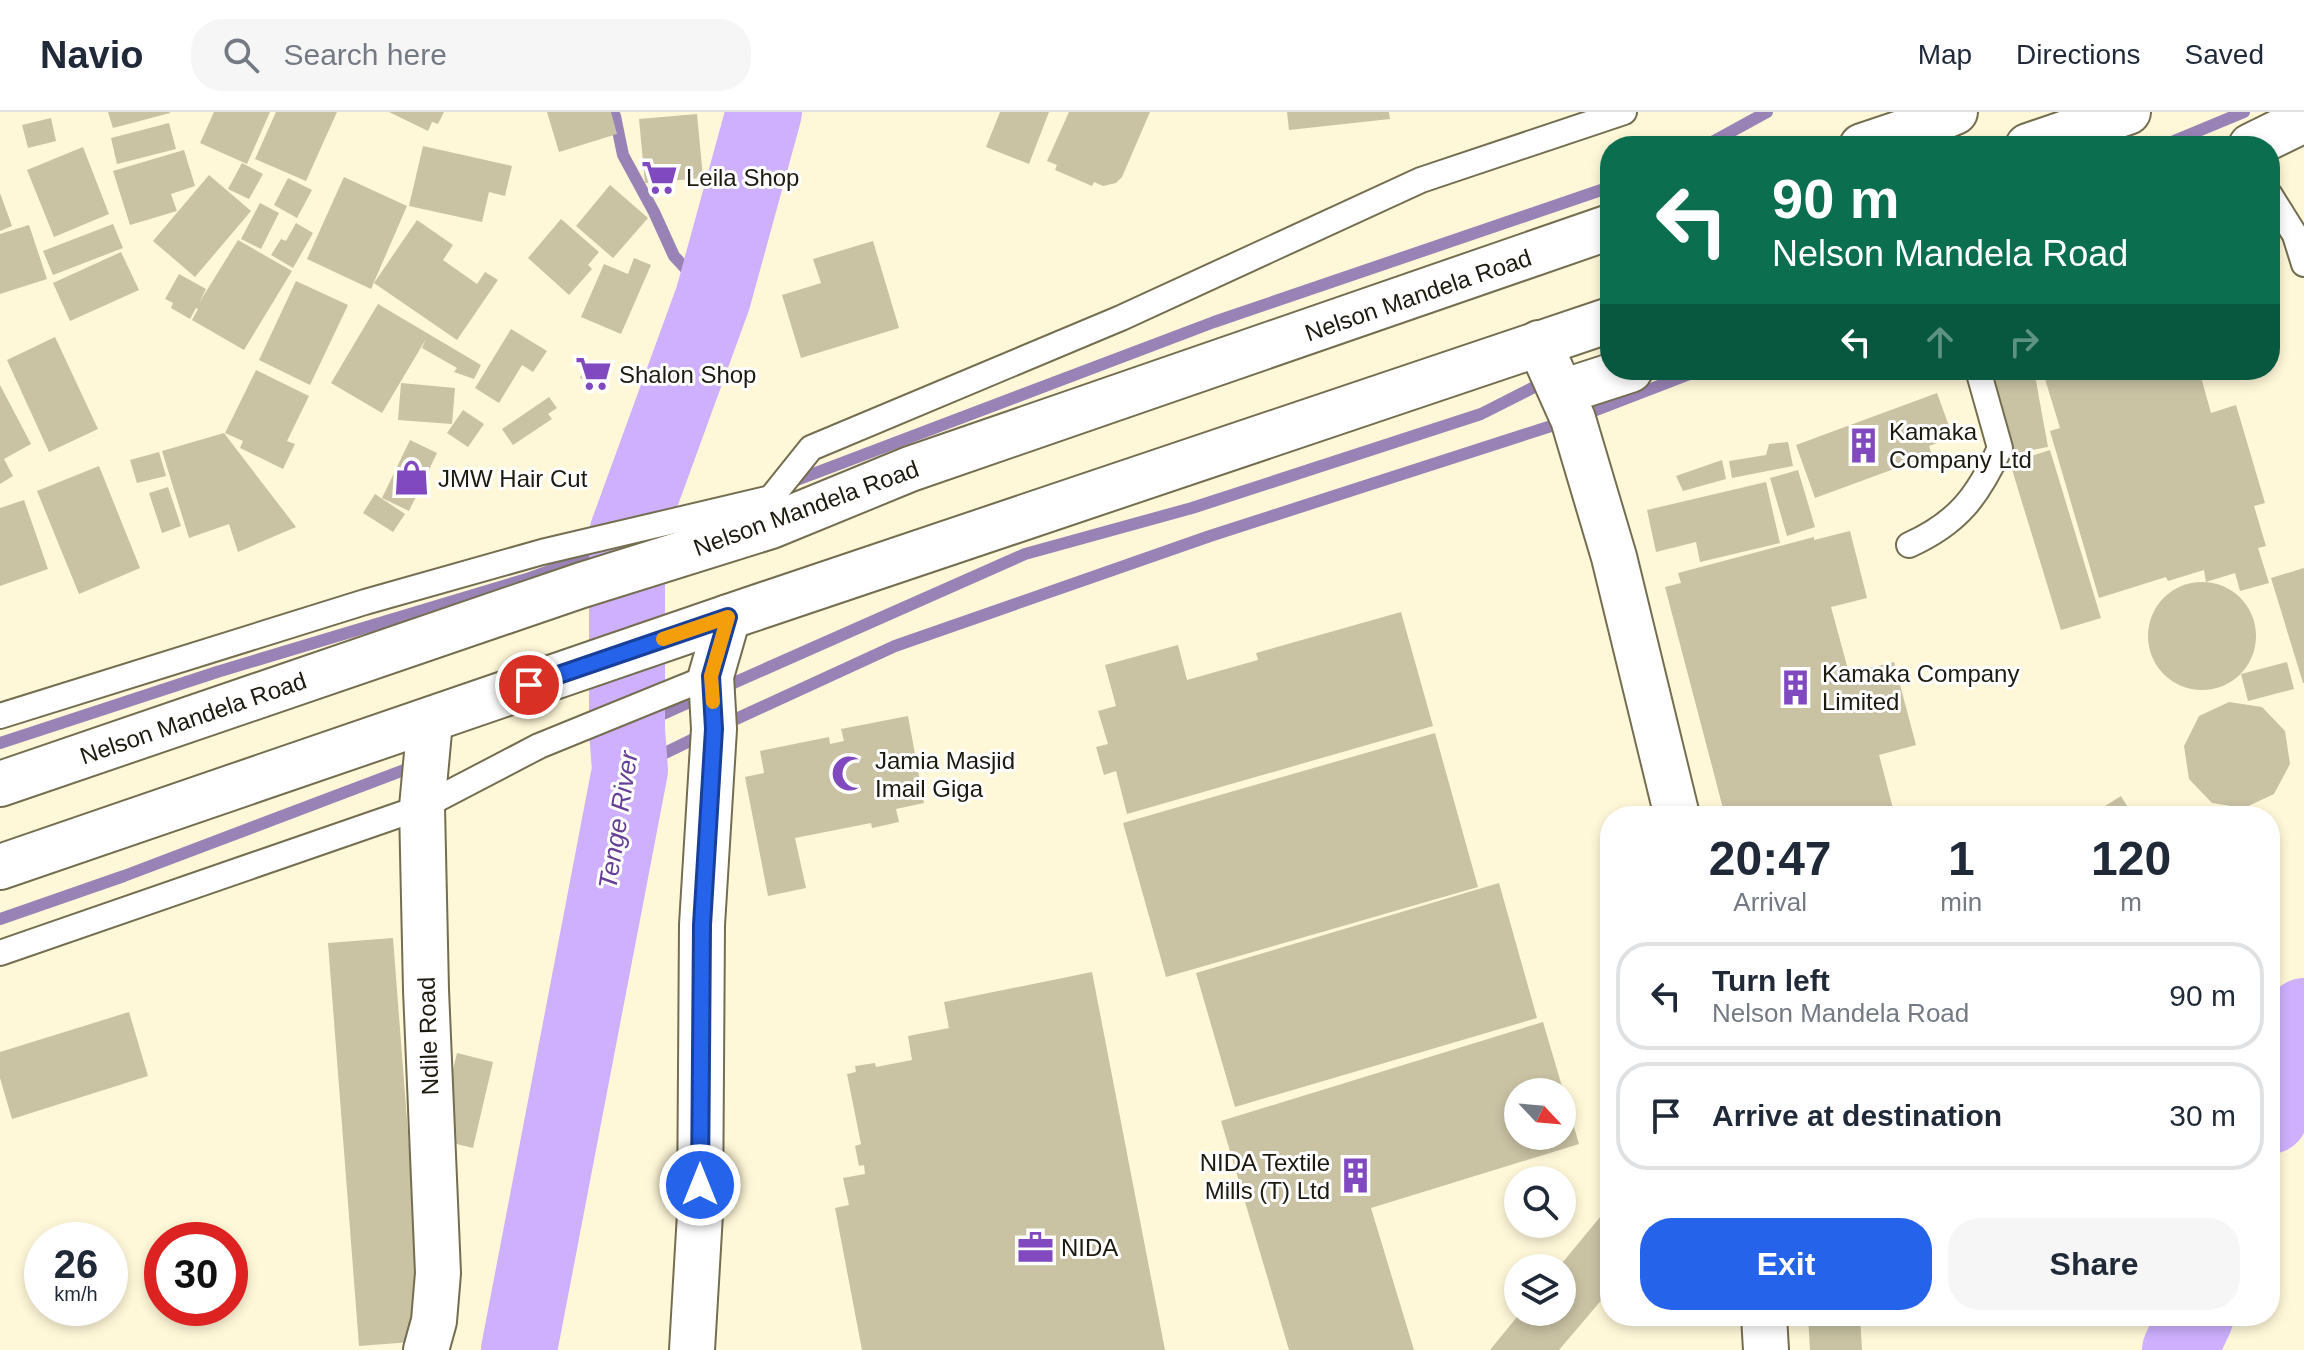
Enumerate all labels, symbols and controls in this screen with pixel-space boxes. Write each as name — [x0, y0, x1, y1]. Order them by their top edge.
search box — [191, 19, 751, 91]
icon: search — [219, 33, 263, 77]
text: Navio — [40, 34, 143, 76]
text: Search here — [283, 38, 447, 71]
text: Map — [1918, 39, 1972, 70]
text: Directions — [2016, 39, 2141, 70]
text: Saved — [2185, 39, 2264, 70]
supermarket icon: Leila Shop — [641, 158, 679, 196]
place label: Leila Shop — [686, 164, 799, 191]
text: 90 m — [1772, 167, 1900, 230]
icon: left — [1640, 168, 1744, 272]
text: Nelson Mandela Road — [1772, 233, 2128, 274]
street label: Nelson Mandela Road — [1301, 244, 1535, 346]
icon: left — [1834, 320, 1878, 364]
icon: ahead — [1918, 320, 1962, 364]
icon: right — [2002, 320, 2046, 364]
supermarket icon: Shalon Shop — [574, 355, 612, 393]
place label: Shalon Shop — [619, 361, 756, 388]
place label: Kamaka Company Ltd — [1889, 418, 2032, 473]
building icon: Kamaka Company Ltd — [1844, 426, 1882, 464]
street label: Nelson Mandela Road — [690, 455, 922, 561]
shop icon: JMW Hair Cut — [393, 459, 431, 497]
place label: JMW Hair Cut — [438, 465, 588, 492]
pin — [495, 651, 563, 719]
place label: Kamaka Company Limited — [1822, 660, 2019, 715]
icon: arrive — [507, 663, 551, 707]
street label: Nelson Mandela Road — [76, 667, 310, 769]
building icon: Kamaka Company Limited — [1777, 668, 1815, 706]
place label: Jamia Masjid Imail Giga — [875, 747, 1015, 802]
water label: Tenge River — [592, 748, 644, 891]
mosque icon: Jamia Masjid Imail Giga — [830, 755, 868, 793]
text: 20:47 — [1709, 832, 1832, 885]
text: 1 — [1948, 832, 1975, 885]
text: 120 — [2091, 832, 2171, 885]
text: Arrival — [1733, 887, 1807, 917]
text: min — [1940, 887, 1982, 917]
text: m — [2120, 887, 2142, 917]
text: Turn left — [1712, 964, 1830, 997]
icon: left — [1644, 974, 1688, 1018]
street label: Ndile Road — [412, 976, 444, 1096]
text: 90 m — [2169, 979, 2236, 1012]
text: Nelson Mandela Road — [1712, 998, 1969, 1028]
north arrow — [1504, 1078, 1576, 1150]
map controls — [1504, 1078, 1576, 1326]
icon: arrive — [1644, 1094, 1688, 1138]
text: Arrive at destination — [1712, 1099, 2002, 1132]
text: 30 m — [2169, 1099, 2236, 1132]
position arrow — [658, 1143, 742, 1227]
place label: NIDA Textile Mills (T) Ltd — [1200, 1149, 1330, 1204]
building icon: NIDA Textile Mills (T) Ltd — [1337, 1157, 1375, 1195]
button: search — [1504, 1166, 1576, 1238]
button: Exit — [1640, 1218, 1932, 1310]
button: Share — [1948, 1218, 2240, 1310]
speed limit sign: 30 — [144, 1222, 248, 1326]
office icon: NIDA — [1016, 1228, 1054, 1266]
place label: NIDA — [1061, 1234, 1118, 1261]
text: 26 — [54, 1242, 98, 1286]
button: layers — [1504, 1254, 1576, 1326]
text: km/h — [54, 1283, 98, 1305]

